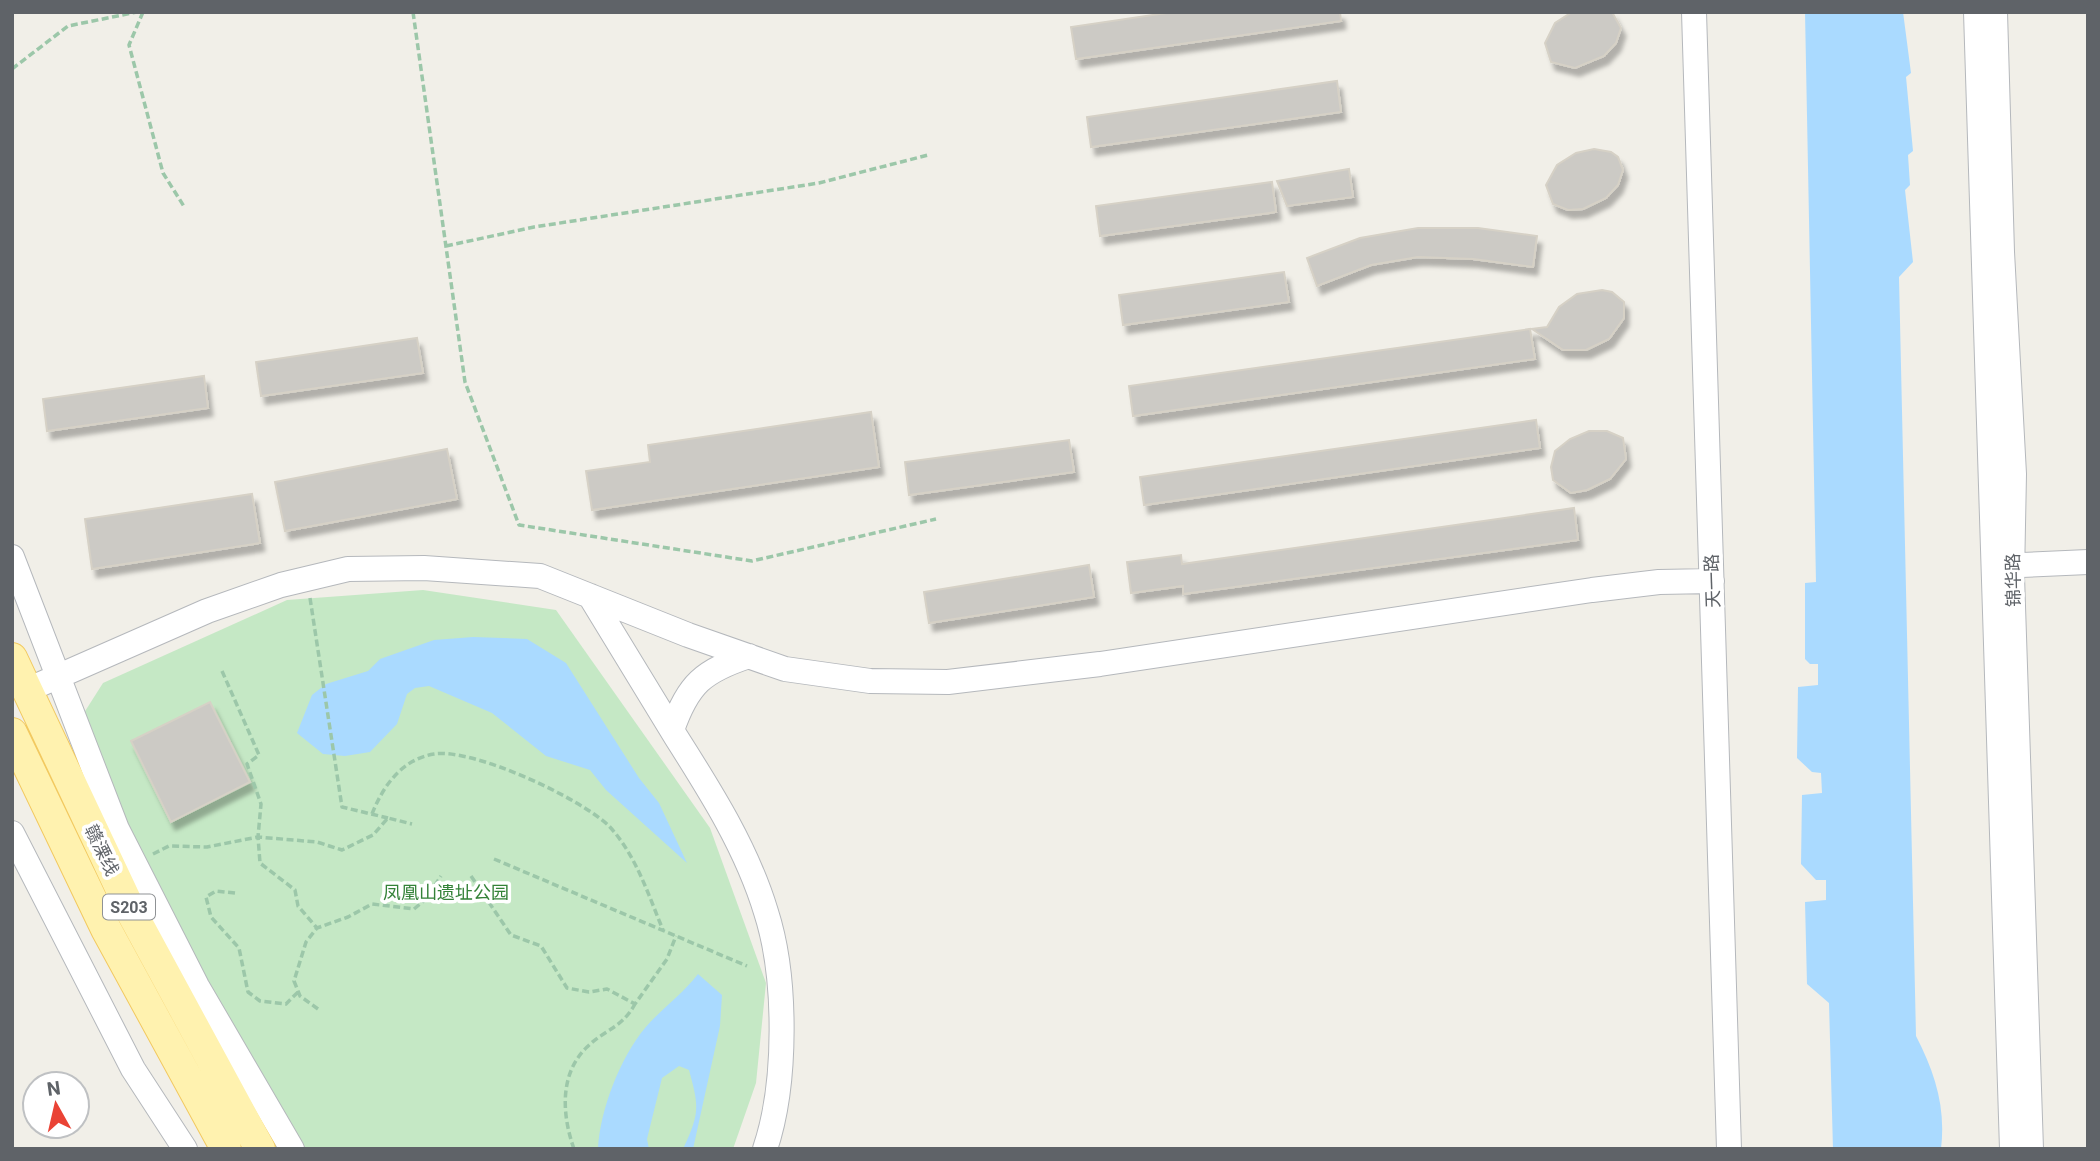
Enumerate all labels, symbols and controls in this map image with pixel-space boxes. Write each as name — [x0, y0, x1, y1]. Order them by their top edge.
street label: 锦华路 — [2002, 553, 2024, 607]
street label: 天一路 — [1701, 554, 1723, 608]
street label: 赣溧线 — [81, 821, 123, 879]
park label: 凤凰山遗址公园 — [383, 882, 509, 903]
road number: S203 — [103, 894, 155, 920]
north arrow — [21, 1070, 91, 1140]
text: N — [45, 1076, 62, 1101]

